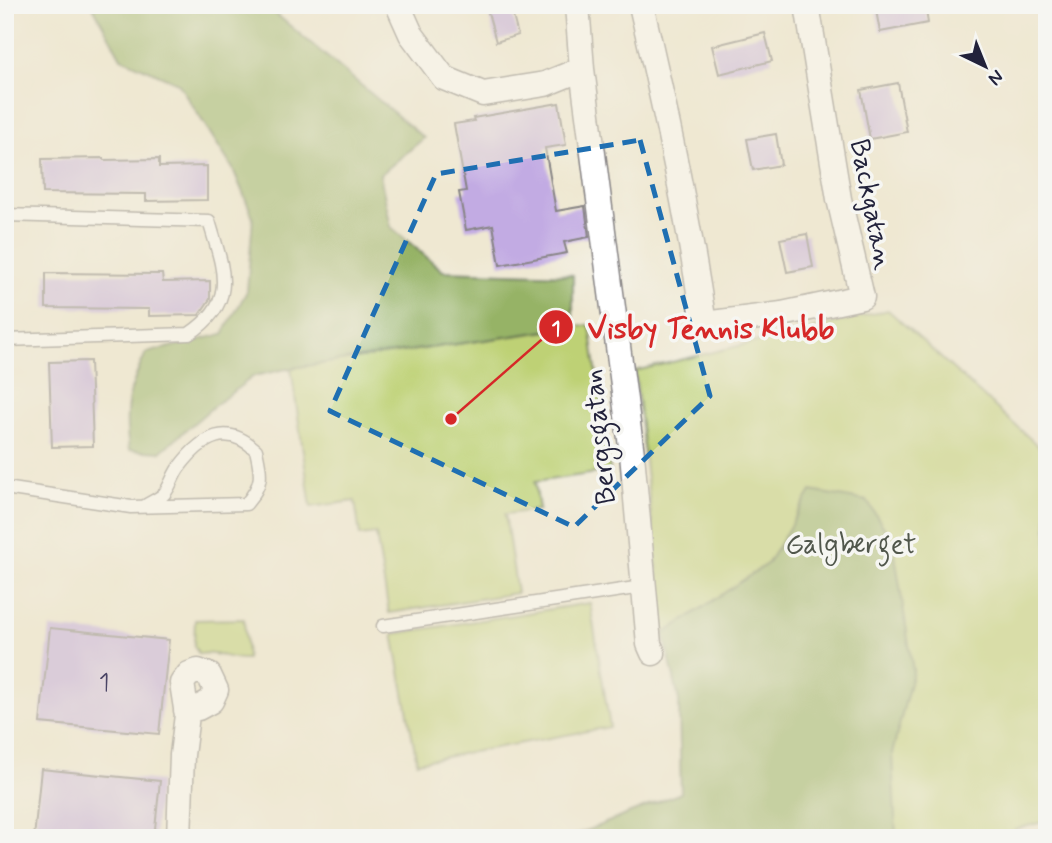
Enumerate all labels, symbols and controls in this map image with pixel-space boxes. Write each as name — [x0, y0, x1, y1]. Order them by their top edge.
north arrow — [950, 32, 1020, 102]
text: N — [982, 64, 1009, 91]
street label: Backgatan — [840, 136, 901, 273]
callout: Visby Tennis Klubb — [539, 302, 848, 353]
text: Visby Tennis Klubb — [588, 310, 834, 349]
text: 1 — [551, 315, 561, 343]
street label: Bergsgatan — [575, 367, 629, 506]
park label: Galgberget — [786, 527, 916, 567]
house number: 1 — [99, 668, 109, 699]

